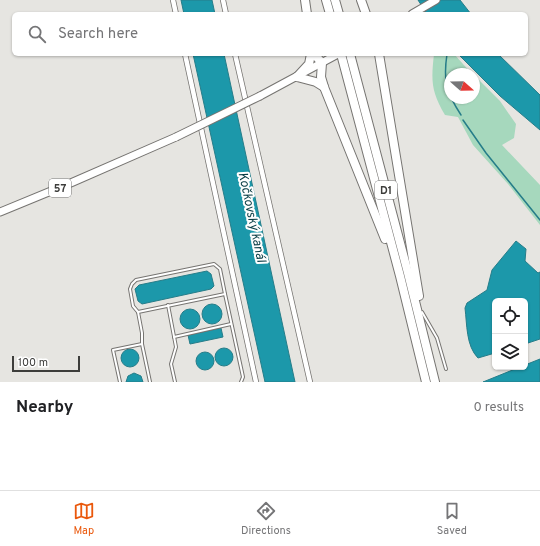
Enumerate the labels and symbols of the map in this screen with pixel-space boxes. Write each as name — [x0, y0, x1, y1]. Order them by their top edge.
north arrow — [444, 68, 480, 104]
water label: Kočkovský kanál — [234, 171, 269, 265]
road number: 57 — [49, 179, 71, 197]
road number: D1 — [375, 181, 397, 199]
scale bar — [12, 354, 80, 373]

